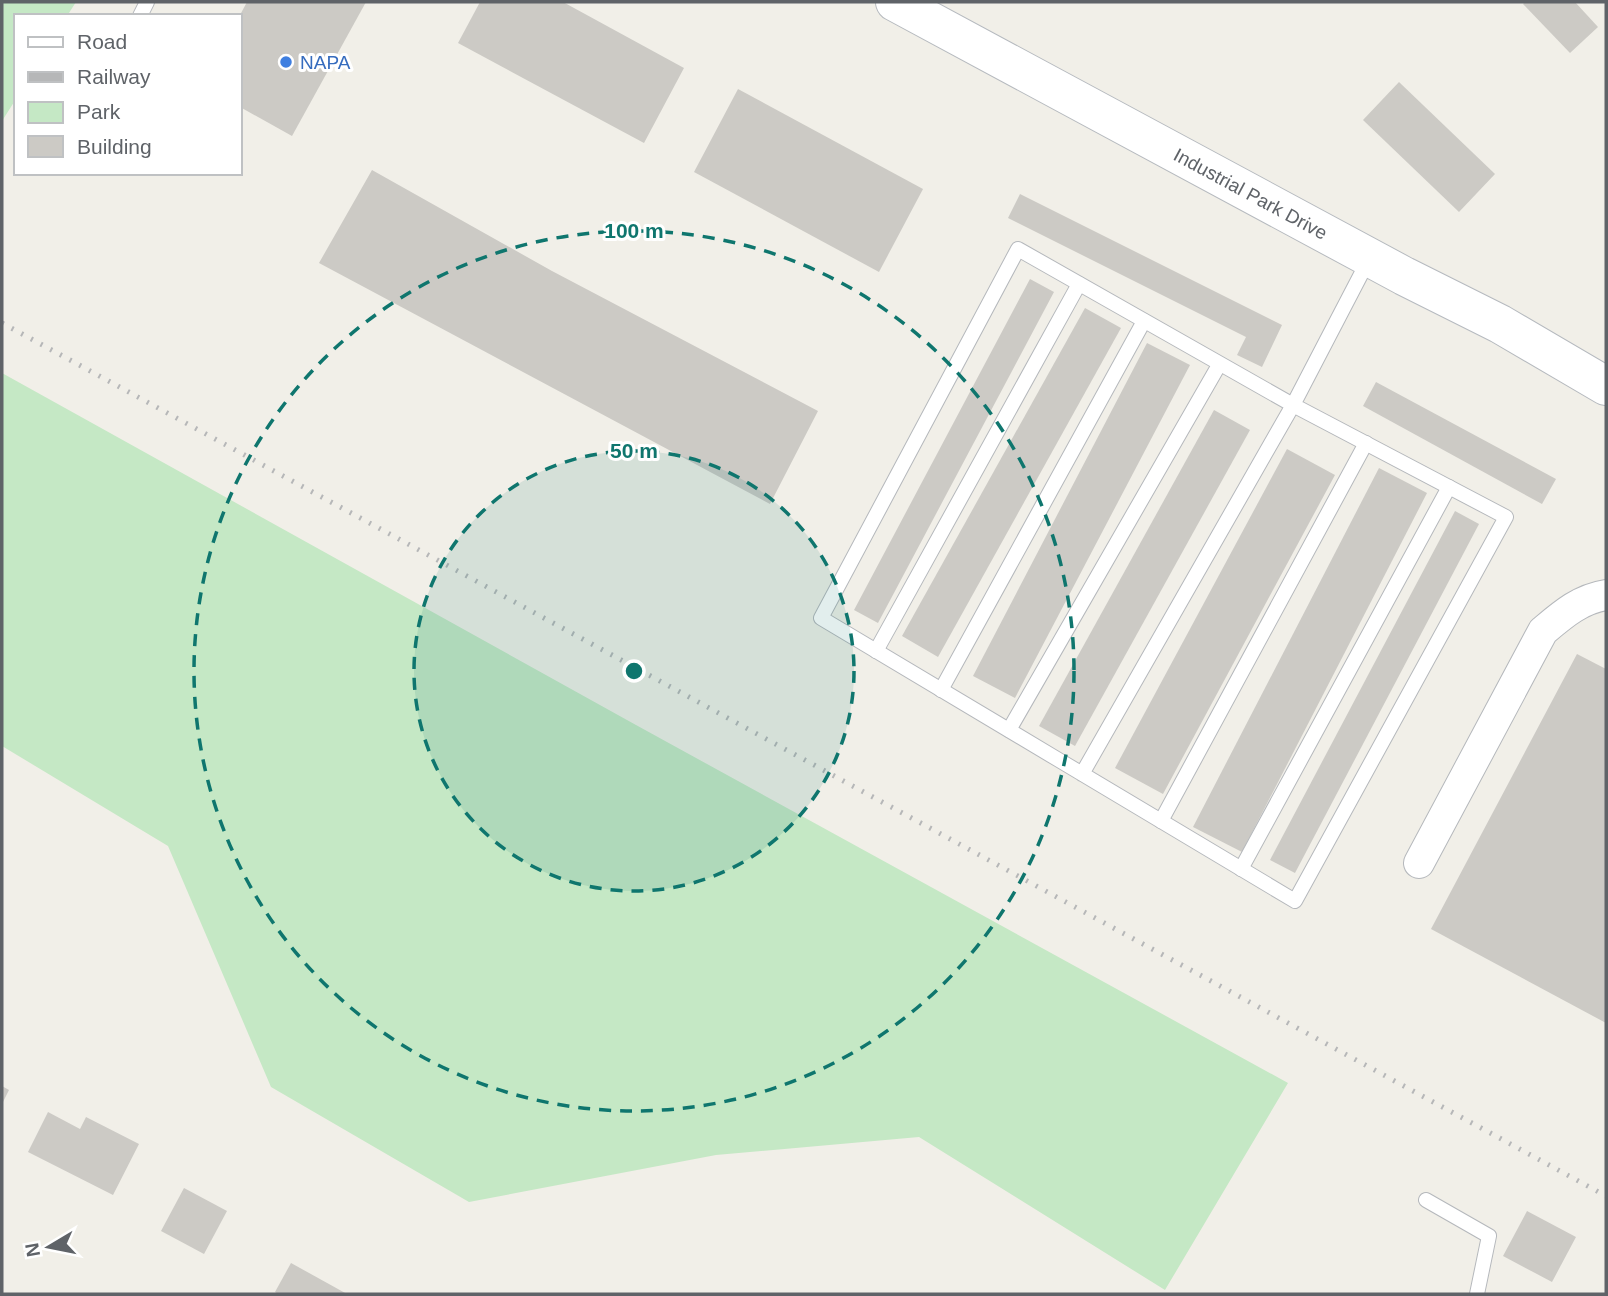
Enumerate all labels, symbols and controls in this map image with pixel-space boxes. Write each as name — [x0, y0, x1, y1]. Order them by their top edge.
legend — [14, 14, 242, 175]
text: Road — [77, 30, 127, 53]
place label: NAPA — [300, 52, 351, 73]
marker: NAPA — [278, 54, 294, 70]
text: Railway — [77, 65, 151, 88]
text: Park — [77, 100, 121, 123]
text: Building — [77, 135, 152, 158]
street label: Industrial Park Drive — [1170, 144, 1331, 244]
text: 100 m — [604, 219, 664, 242]
text: 50 m — [610, 439, 658, 462]
centre of rings — [622, 659, 646, 683]
north arrow — [14, 1212, 84, 1282]
text: N — [21, 1241, 44, 1258]

